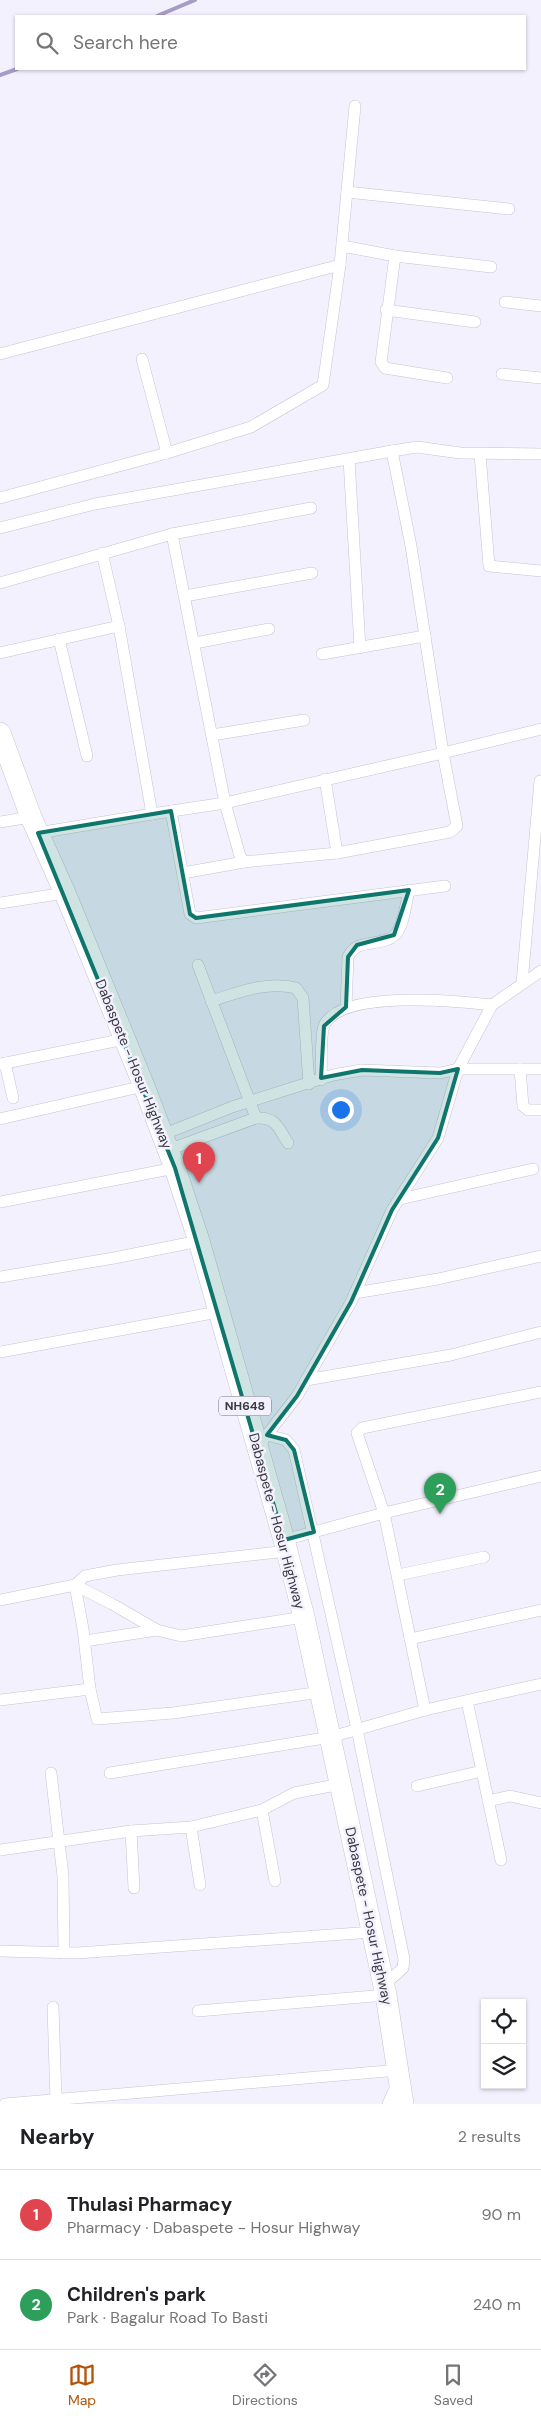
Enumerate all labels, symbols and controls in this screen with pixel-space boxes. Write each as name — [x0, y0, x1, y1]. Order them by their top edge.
search box — [15, 15, 526, 70]
icon: search — [33, 29, 61, 57]
text: Search here — [73, 30, 178, 55]
street label: Dabaspete - Hosur Highway — [92, 976, 176, 1152]
your location — [328, 1097, 354, 1123]
pin: 1 — [183, 1142, 215, 1183]
road number: NH648 — [219, 1396, 271, 1415]
street label: Dabaspete - Hosur Highway — [245, 1431, 309, 1611]
pin: 2 — [424, 1473, 456, 1514]
street label: Dabaspete - Hosur Highway — [341, 1825, 397, 2007]
map controls — [481, 1999, 526, 2089]
button: locate — [481, 1999, 526, 2044]
button: layers — [481, 2044, 526, 2089]
text: Nearby — [20, 2123, 94, 2151]
text: 2 results — [458, 2126, 521, 2147]
text: Thulasi Pharmacy — [67, 2192, 232, 2217]
text: 1 — [33, 2204, 39, 2225]
text: 90 m — [481, 2204, 521, 2225]
text: Pharmacy · Dabaspete - Hosur Highway — [67, 2217, 360, 2238]
text: Children's park — [67, 2282, 206, 2307]
text: 2 — [31, 2294, 41, 2315]
text: 240 m — [473, 2294, 521, 2315]
text: Park · Bagalur Road To Basti — [67, 2307, 268, 2328]
tab: Map — [68, 2361, 96, 2409]
tab: Directions — [232, 2361, 298, 2409]
tab: Saved — [434, 2361, 473, 2409]

